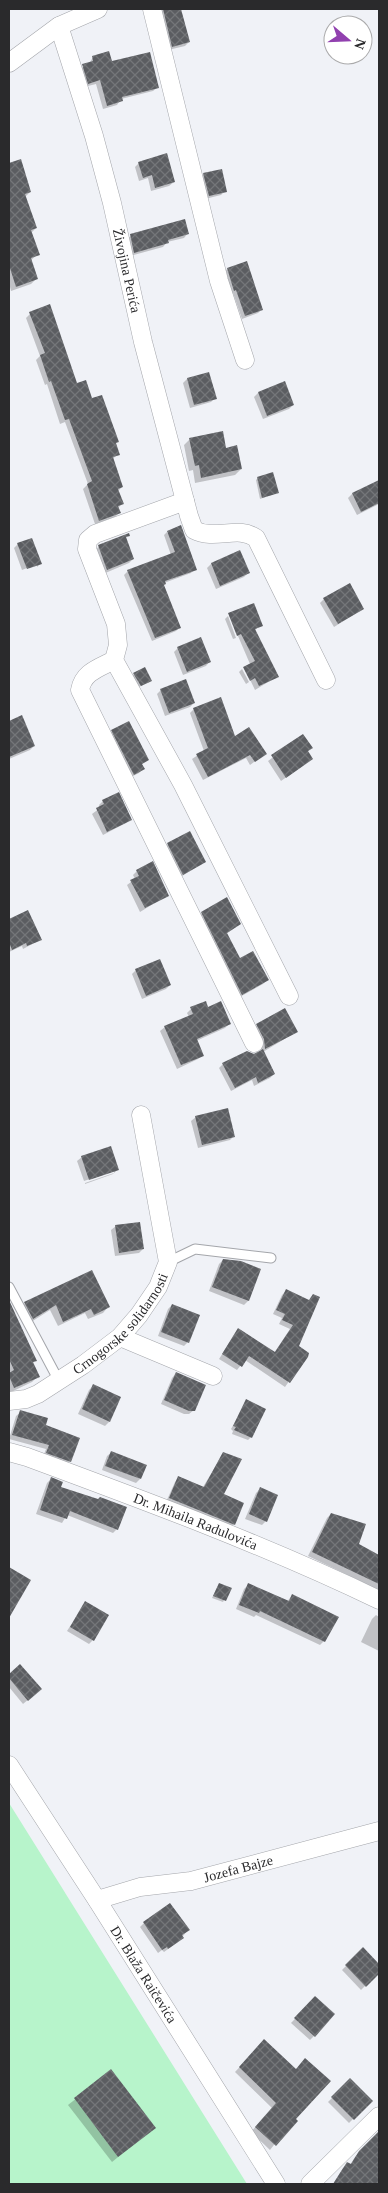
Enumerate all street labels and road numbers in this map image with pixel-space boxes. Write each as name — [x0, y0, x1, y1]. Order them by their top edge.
street label: Živojina Perića — [110, 227, 144, 315]
street label: Crnogorske solidarnosti — [70, 1271, 170, 1377]
street label: Dr. Mihaila Radulovića — [132, 1490, 260, 1553]
street label: Jozefa Bajze — [202, 1852, 274, 1885]
street label: Dr. Blaža Raičevića — [108, 1923, 180, 2026]

